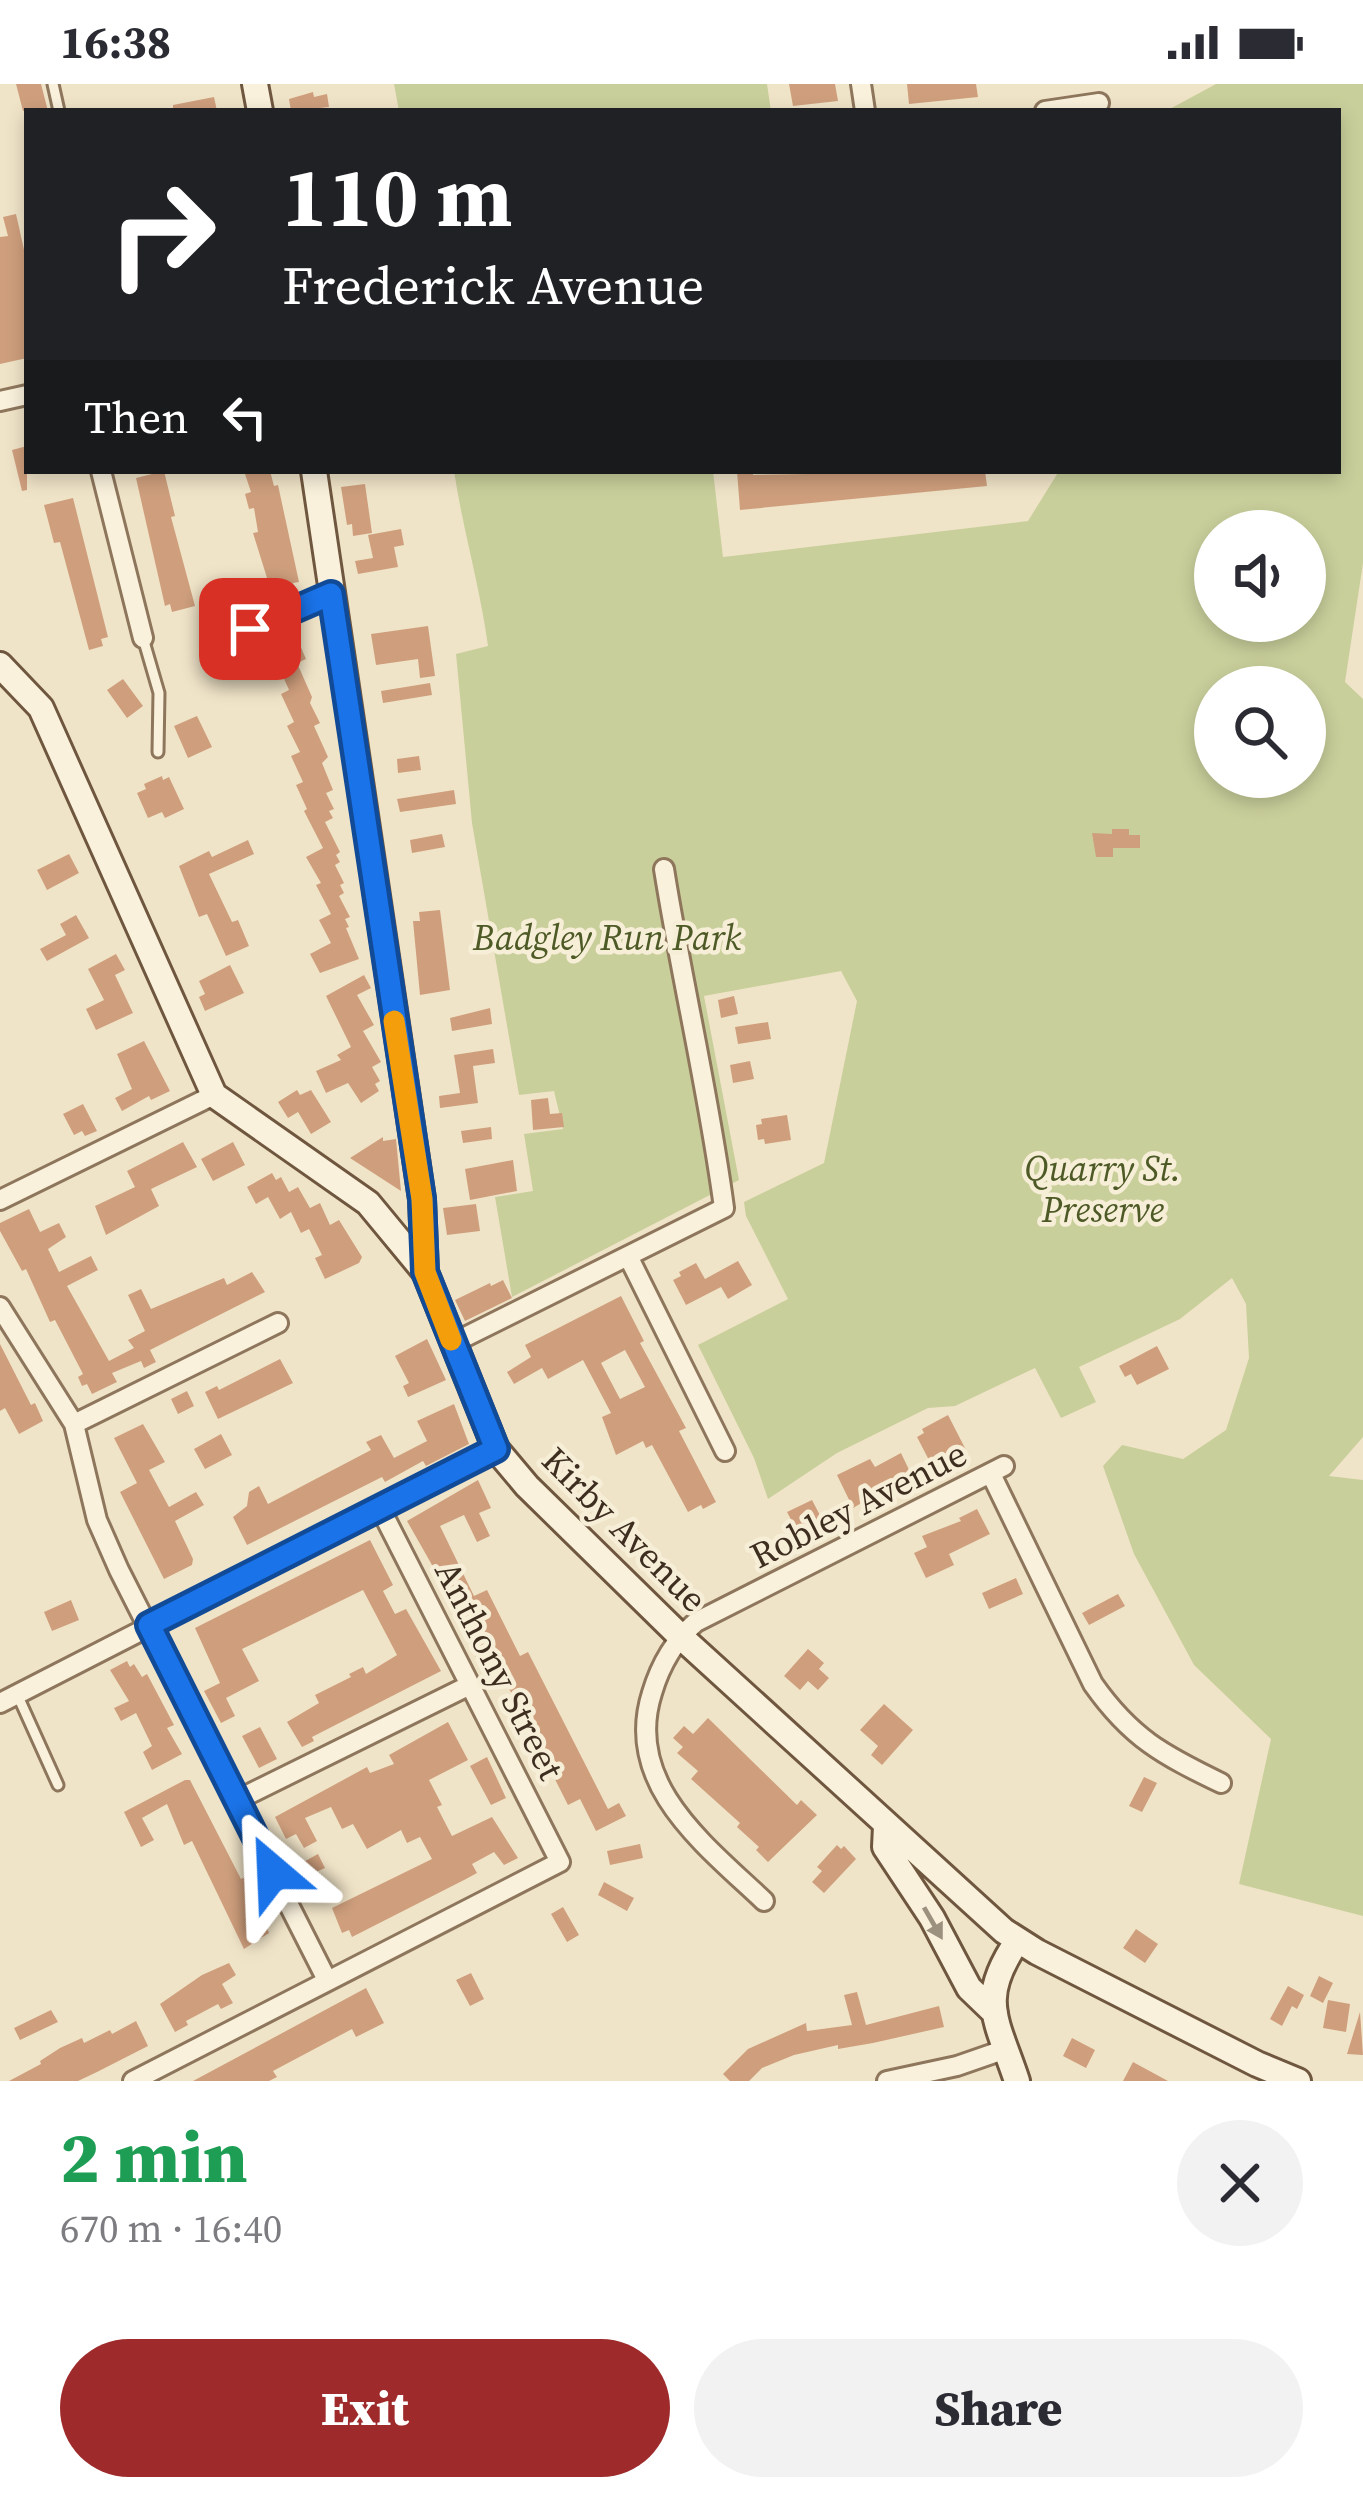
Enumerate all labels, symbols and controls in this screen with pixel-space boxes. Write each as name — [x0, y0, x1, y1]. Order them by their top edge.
text: 16:38 — [60, 11, 171, 73]
text: 110 m — [282, 139, 513, 254]
icon: right — [84, 156, 240, 312]
text: Frederick Avenue — [282, 248, 704, 322]
icon: left — [212, 384, 278, 450]
text: Then — [84, 386, 188, 448]
map controls — [1194, 510, 1326, 798]
button: sound — [1194, 510, 1326, 642]
pin — [199, 578, 301, 680]
icon: arrive — [217, 596, 283, 662]
button: search — [1194, 666, 1326, 798]
park label: Badgley Run Park — [472, 913, 742, 962]
park label: Quarry St. Preserve — [1024, 1144, 1182, 1234]
street label: Robley Avenue — [742, 1429, 975, 1580]
street label: Kirby Avenue — [531, 1436, 718, 1623]
street label: Anthony Street — [423, 1553, 576, 1788]
position arrow — [210, 1809, 336, 1935]
one-way arrow — [922, 1906, 943, 1939]
text: 2 min — [60, 2107, 248, 2206]
button: close — [1177, 2120, 1303, 2246]
text: 670 m · 16:40 — [60, 2202, 282, 2255]
button: Exit — [60, 2339, 670, 2477]
button: Share — [694, 2339, 1303, 2477]

